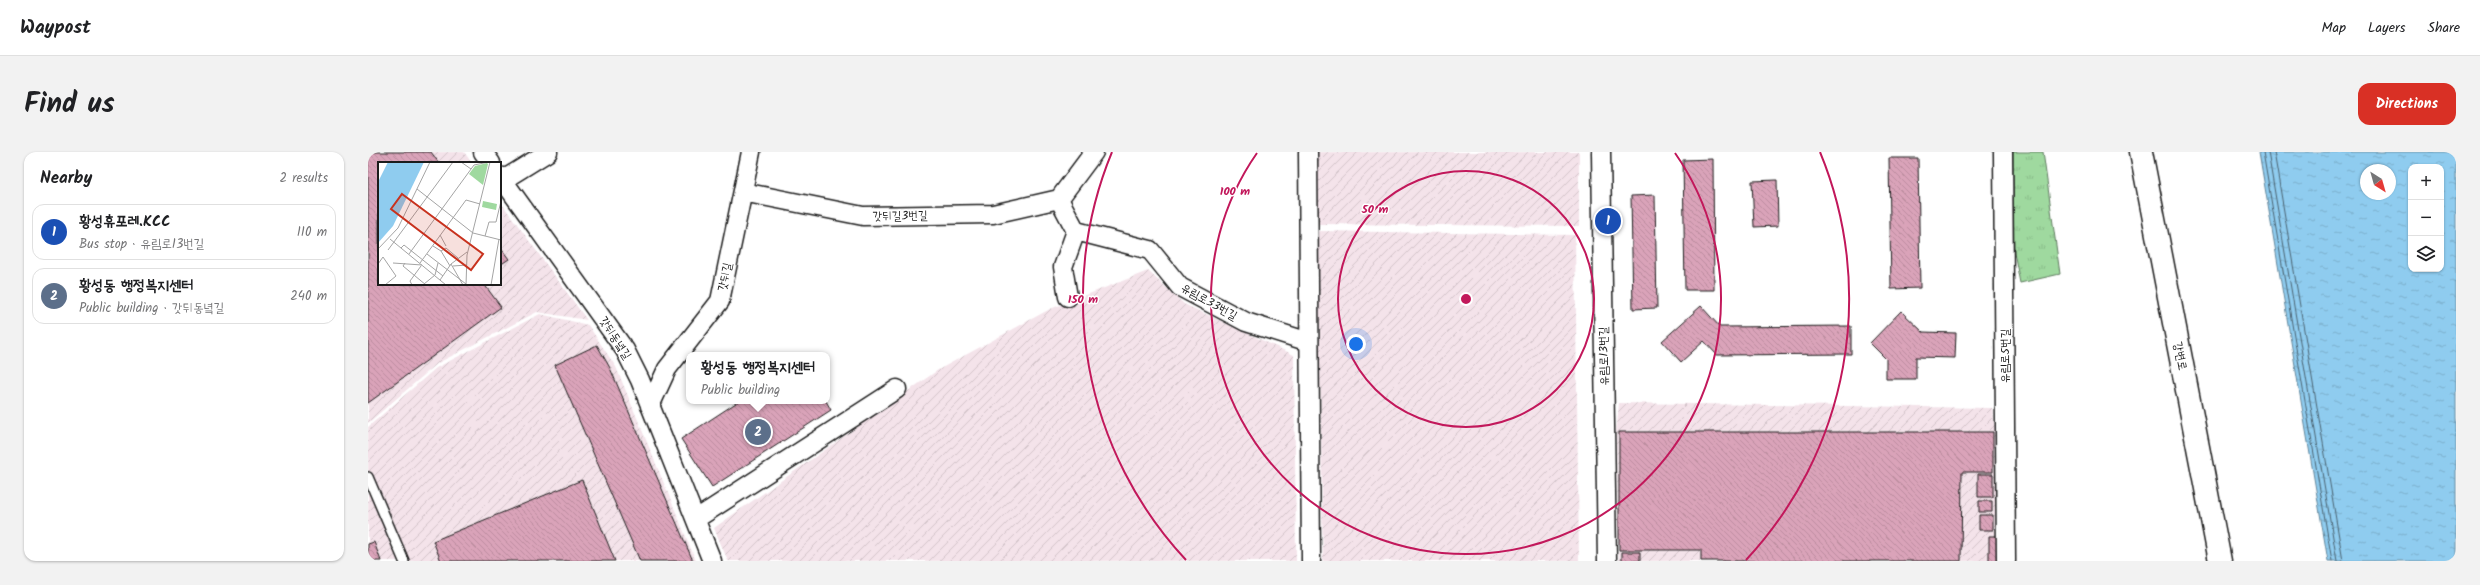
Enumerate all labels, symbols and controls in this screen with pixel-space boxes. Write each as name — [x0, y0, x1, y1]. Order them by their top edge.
text: Waypost — [20, 13, 91, 43]
text: Map — [2322, 17, 2346, 39]
text: Layers — [2368, 17, 2406, 39]
text: Share — [2428, 17, 2460, 39]
text: Find us — [24, 82, 115, 127]
button: Directions — [2358, 83, 2456, 125]
inset map — [378, 162, 501, 285]
north arrow — [2360, 164, 2396, 200]
map controls — [2408, 164, 2444, 272]
button: + — [2408, 164, 2444, 200]
text: Nearby — [40, 165, 92, 192]
text: 2 results — [280, 168, 328, 189]
text: 100 m — [1220, 182, 1250, 201]
text: 50 m — [1361, 200, 1389, 219]
button: − — [2408, 200, 2444, 236]
street label: 갓뒤길3번길 — [872, 206, 928, 226]
pin: 1 — [1595, 206, 1621, 236]
text: 황성휴포레.KCC — [79, 210, 170, 234]
text: 1 — [52, 222, 56, 243]
text: 110 m — [297, 222, 327, 243]
text: Bus stop · 유림로13번길 — [79, 234, 204, 255]
button: layers — [2408, 236, 2444, 272]
street label: 갓뒤길 — [713, 261, 737, 293]
text: 황성동 행정복지센터 — [79, 274, 193, 298]
street label: 유림로33번길 — [1177, 279, 1241, 325]
text: 2 — [50, 286, 58, 307]
text: 240 m — [290, 286, 327, 307]
text: 150 m — [1068, 290, 1098, 309]
centre of rings — [1459, 292, 1473, 306]
text: Public building · 갓뒤동녘길 — [79, 298, 224, 319]
street label: 갓뒤동녘길 — [594, 313, 636, 364]
street label: 유림로13번길 — [1594, 326, 1614, 386]
street label: 유림로5번길 — [1996, 328, 2015, 383]
your location — [1346, 334, 1366, 354]
street label: 강변로 — [2168, 340, 2192, 372]
popup — [686, 352, 830, 404]
text: 황성동 행정복지센터 — [701, 356, 815, 380]
text: Public building — [701, 380, 780, 401]
pin: 2 — [745, 417, 771, 447]

